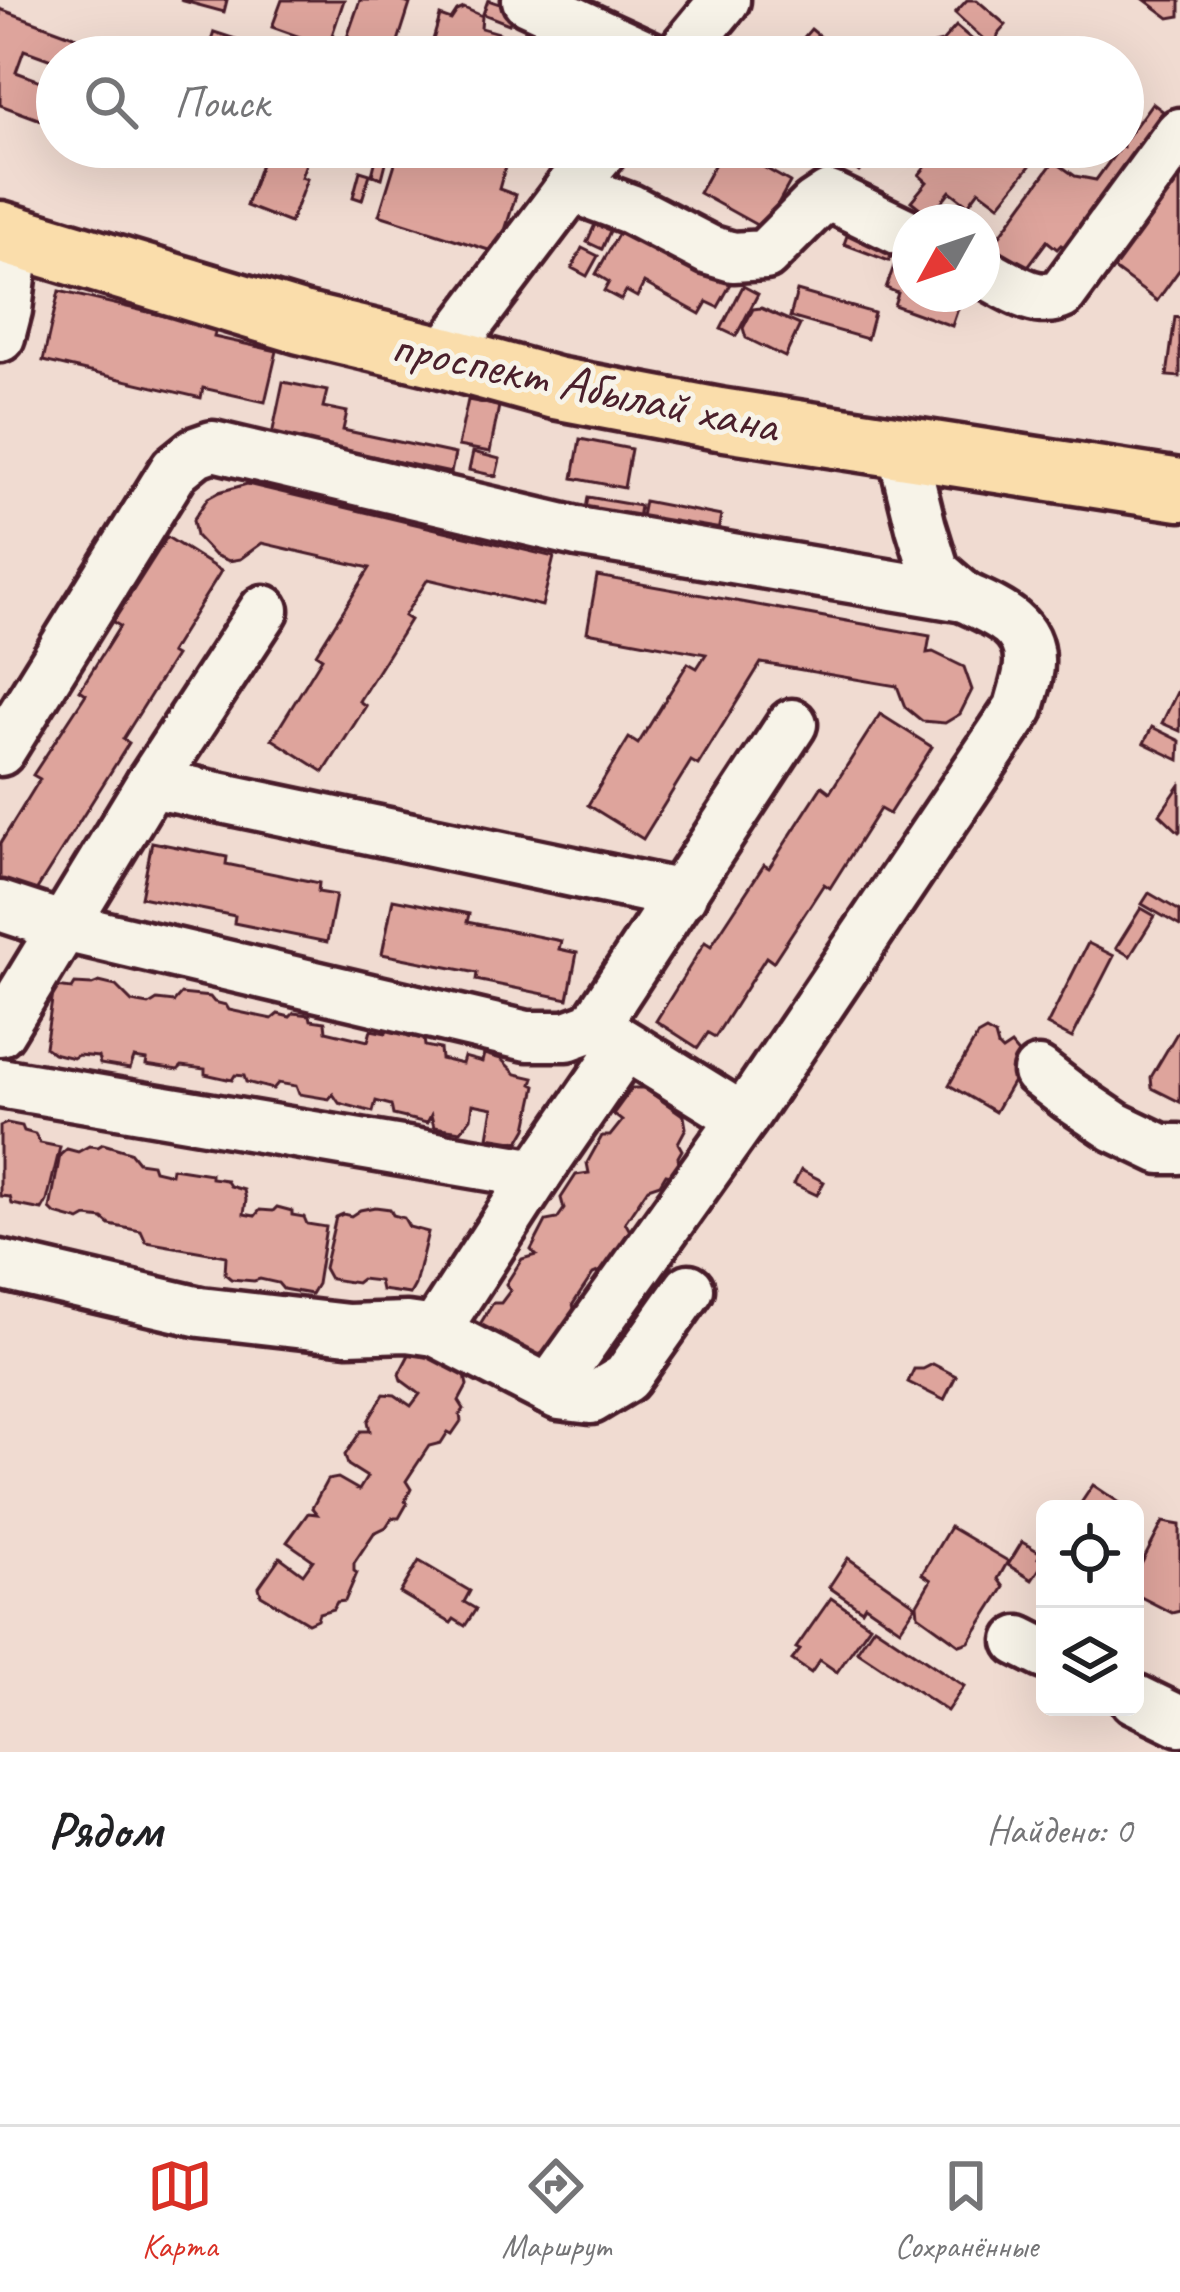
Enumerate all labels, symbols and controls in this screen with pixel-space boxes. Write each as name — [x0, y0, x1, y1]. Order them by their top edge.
search box — [36, 36, 1144, 168]
icon: search — [78, 69, 144, 135]
text: Поиск — [174, 74, 269, 131]
north arrow — [892, 204, 1000, 312]
street label: проспект Абылай хана — [386, 313, 788, 458]
map controls — [1036, 1500, 1144, 1716]
button: locate — [1036, 1500, 1144, 1608]
button: layers — [1036, 1608, 1144, 1716]
text: Рядом — [48, 1798, 162, 1862]
text: Найдено: 0 — [987, 1806, 1132, 1855]
tab: Карта — [142, 2153, 218, 2267]
tab: Маршрут — [502, 2153, 611, 2267]
tab: Сохранённые — [895, 2153, 1038, 2267]

